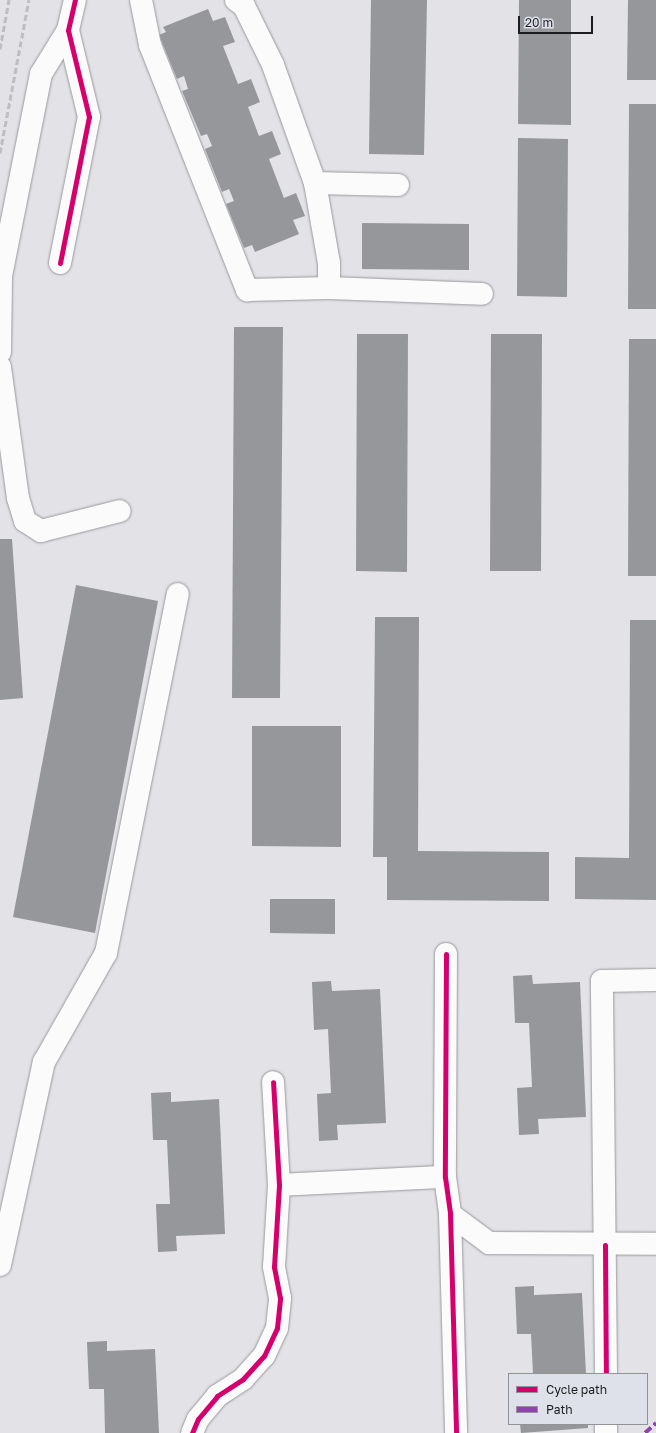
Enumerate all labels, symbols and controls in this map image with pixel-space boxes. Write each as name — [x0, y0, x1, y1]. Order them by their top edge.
scale bar — [520, 8, 595, 34]
text: 20 m — [525, 15, 553, 30]
legend — [508, 1373, 648, 1425]
text: Cycle path — [546, 1382, 607, 1397]
text: Path — [546, 1402, 573, 1417]

